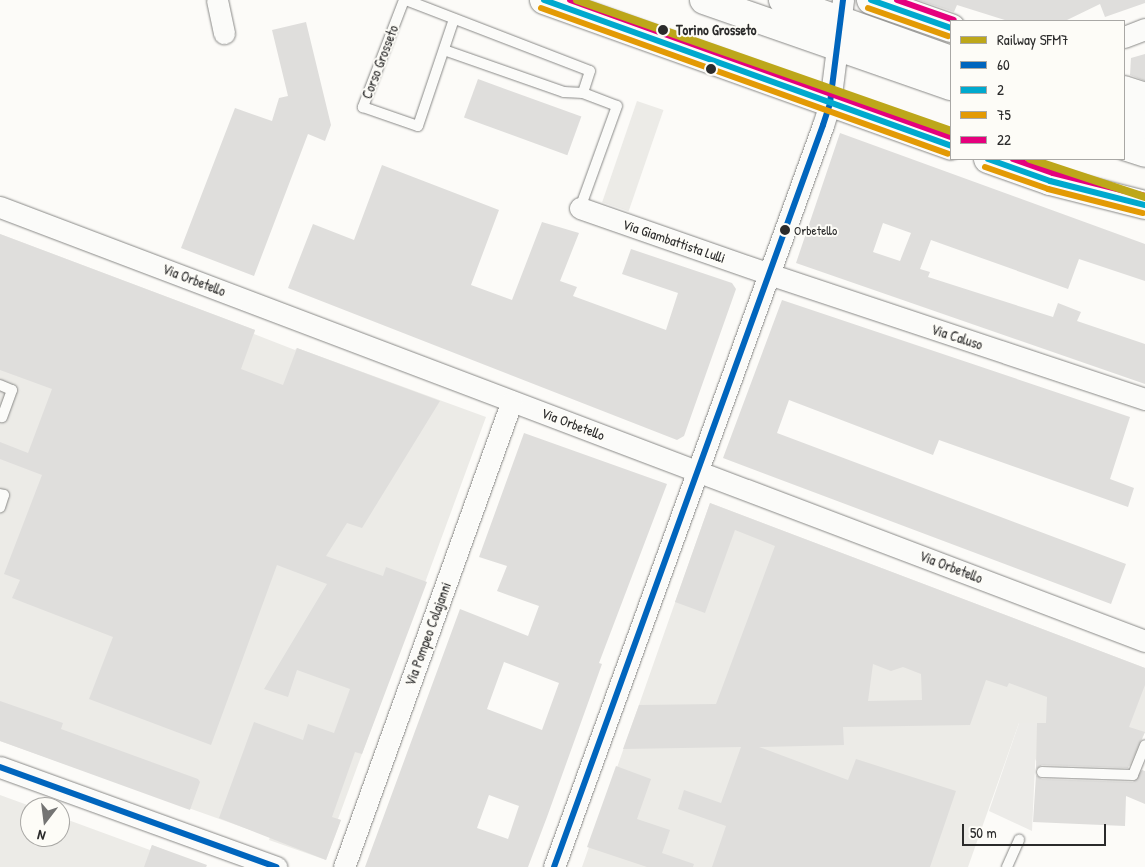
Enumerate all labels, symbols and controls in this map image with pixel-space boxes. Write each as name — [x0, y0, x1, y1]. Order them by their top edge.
legend — [950, 20, 1125, 160]
marker: Torino Grosseto — [654, 21, 672, 39]
place label: Torino Grosseto — [676, 22, 756, 38]
street label: Corso Grosseto — [358, 23, 402, 101]
text: Railway SFM7 — [997, 29, 1069, 50]
text: 60 — [997, 54, 1010, 75]
unlabelled marker — [706, 64, 716, 74]
text: 2 — [997, 79, 1004, 100]
text: 75 — [997, 104, 1011, 125]
text: 22 — [997, 129, 1011, 150]
street label: Via Giambattista Lulli — [620, 216, 728, 266]
place label: Orbetello — [794, 222, 837, 238]
marker: Orbetello — [780, 225, 790, 235]
street label: Via Orbetello — [160, 260, 228, 300]
street label: Via Caluso — [929, 321, 985, 353]
street label: Via Orbetello — [539, 404, 607, 444]
street label: Via Orbetello — [917, 547, 985, 587]
street label: Via Pompeo Colajanni — [401, 580, 455, 688]
north arrow — [20, 797, 70, 847]
scale bar — [965, 814, 1109, 846]
text: 50 m — [970, 822, 997, 843]
text: N — [35, 826, 47, 846]

